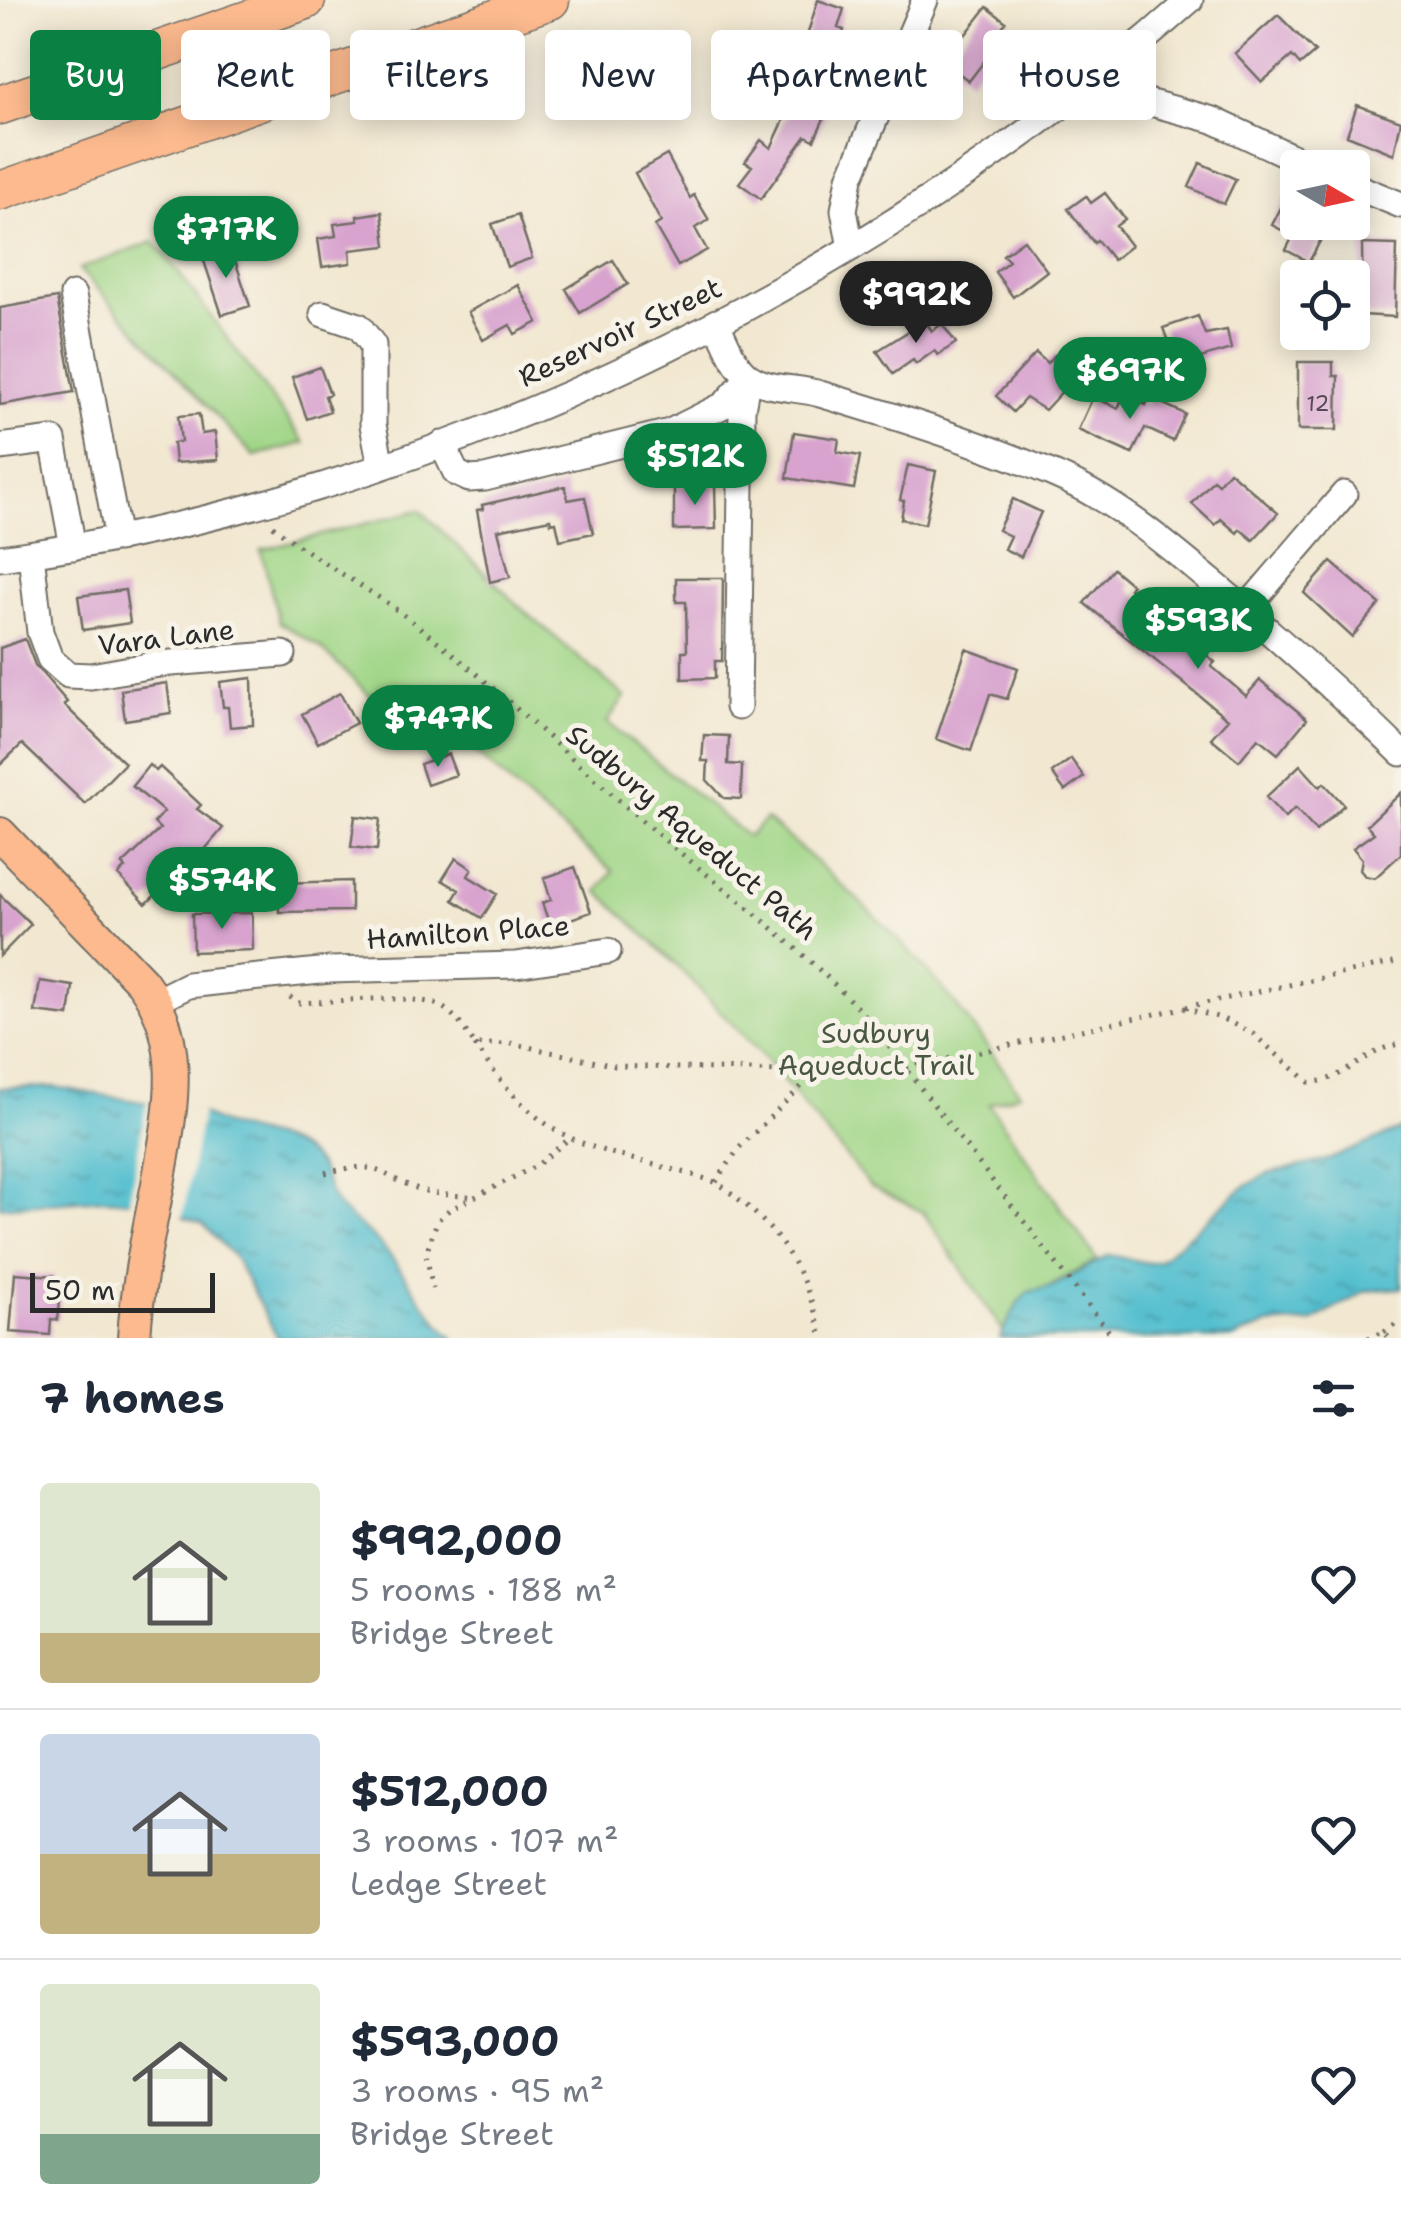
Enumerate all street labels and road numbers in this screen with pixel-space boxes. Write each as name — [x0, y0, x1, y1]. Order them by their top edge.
street label: Reservoir Street — [512, 268, 728, 396]
street label: Vara Lane — [96, 610, 236, 664]
street label: Sudbury Aqueduct Path — [558, 715, 826, 949]
street label: Hamilton Place — [365, 906, 571, 958]

